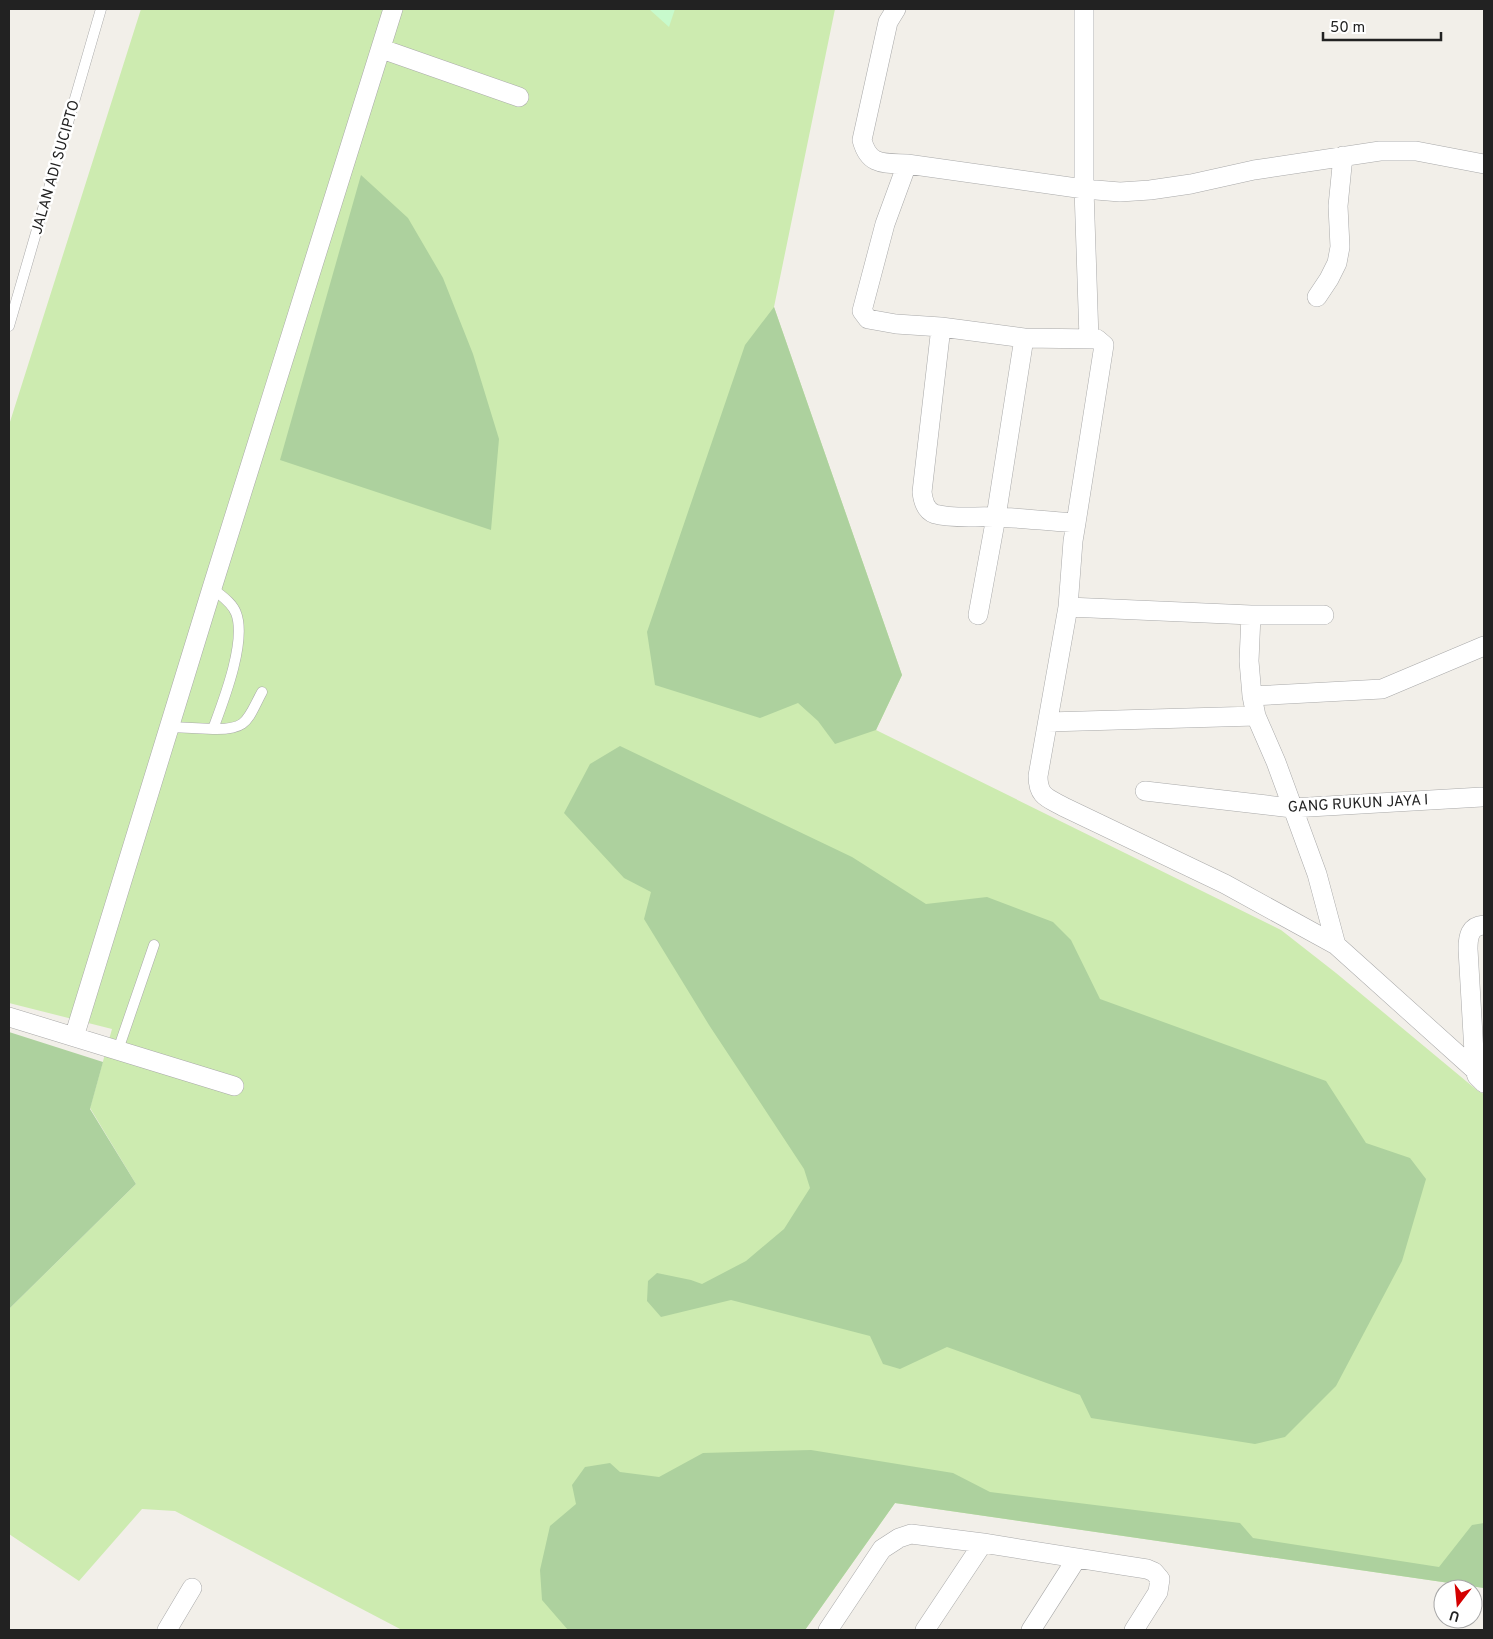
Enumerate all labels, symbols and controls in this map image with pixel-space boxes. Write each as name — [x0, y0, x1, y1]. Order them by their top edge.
scale bar — [1323, 10, 1440, 42]
text: 50 m — [1330, 19, 1365, 38]
street label: JALAN ADI SUCIPTO — [28, 98, 85, 237]
street label: GANG RUKUN JAYA I — [1287, 791, 1429, 818]
north arrow — [1433, 1579, 1483, 1629]
text: U — [1448, 1606, 1462, 1625]

